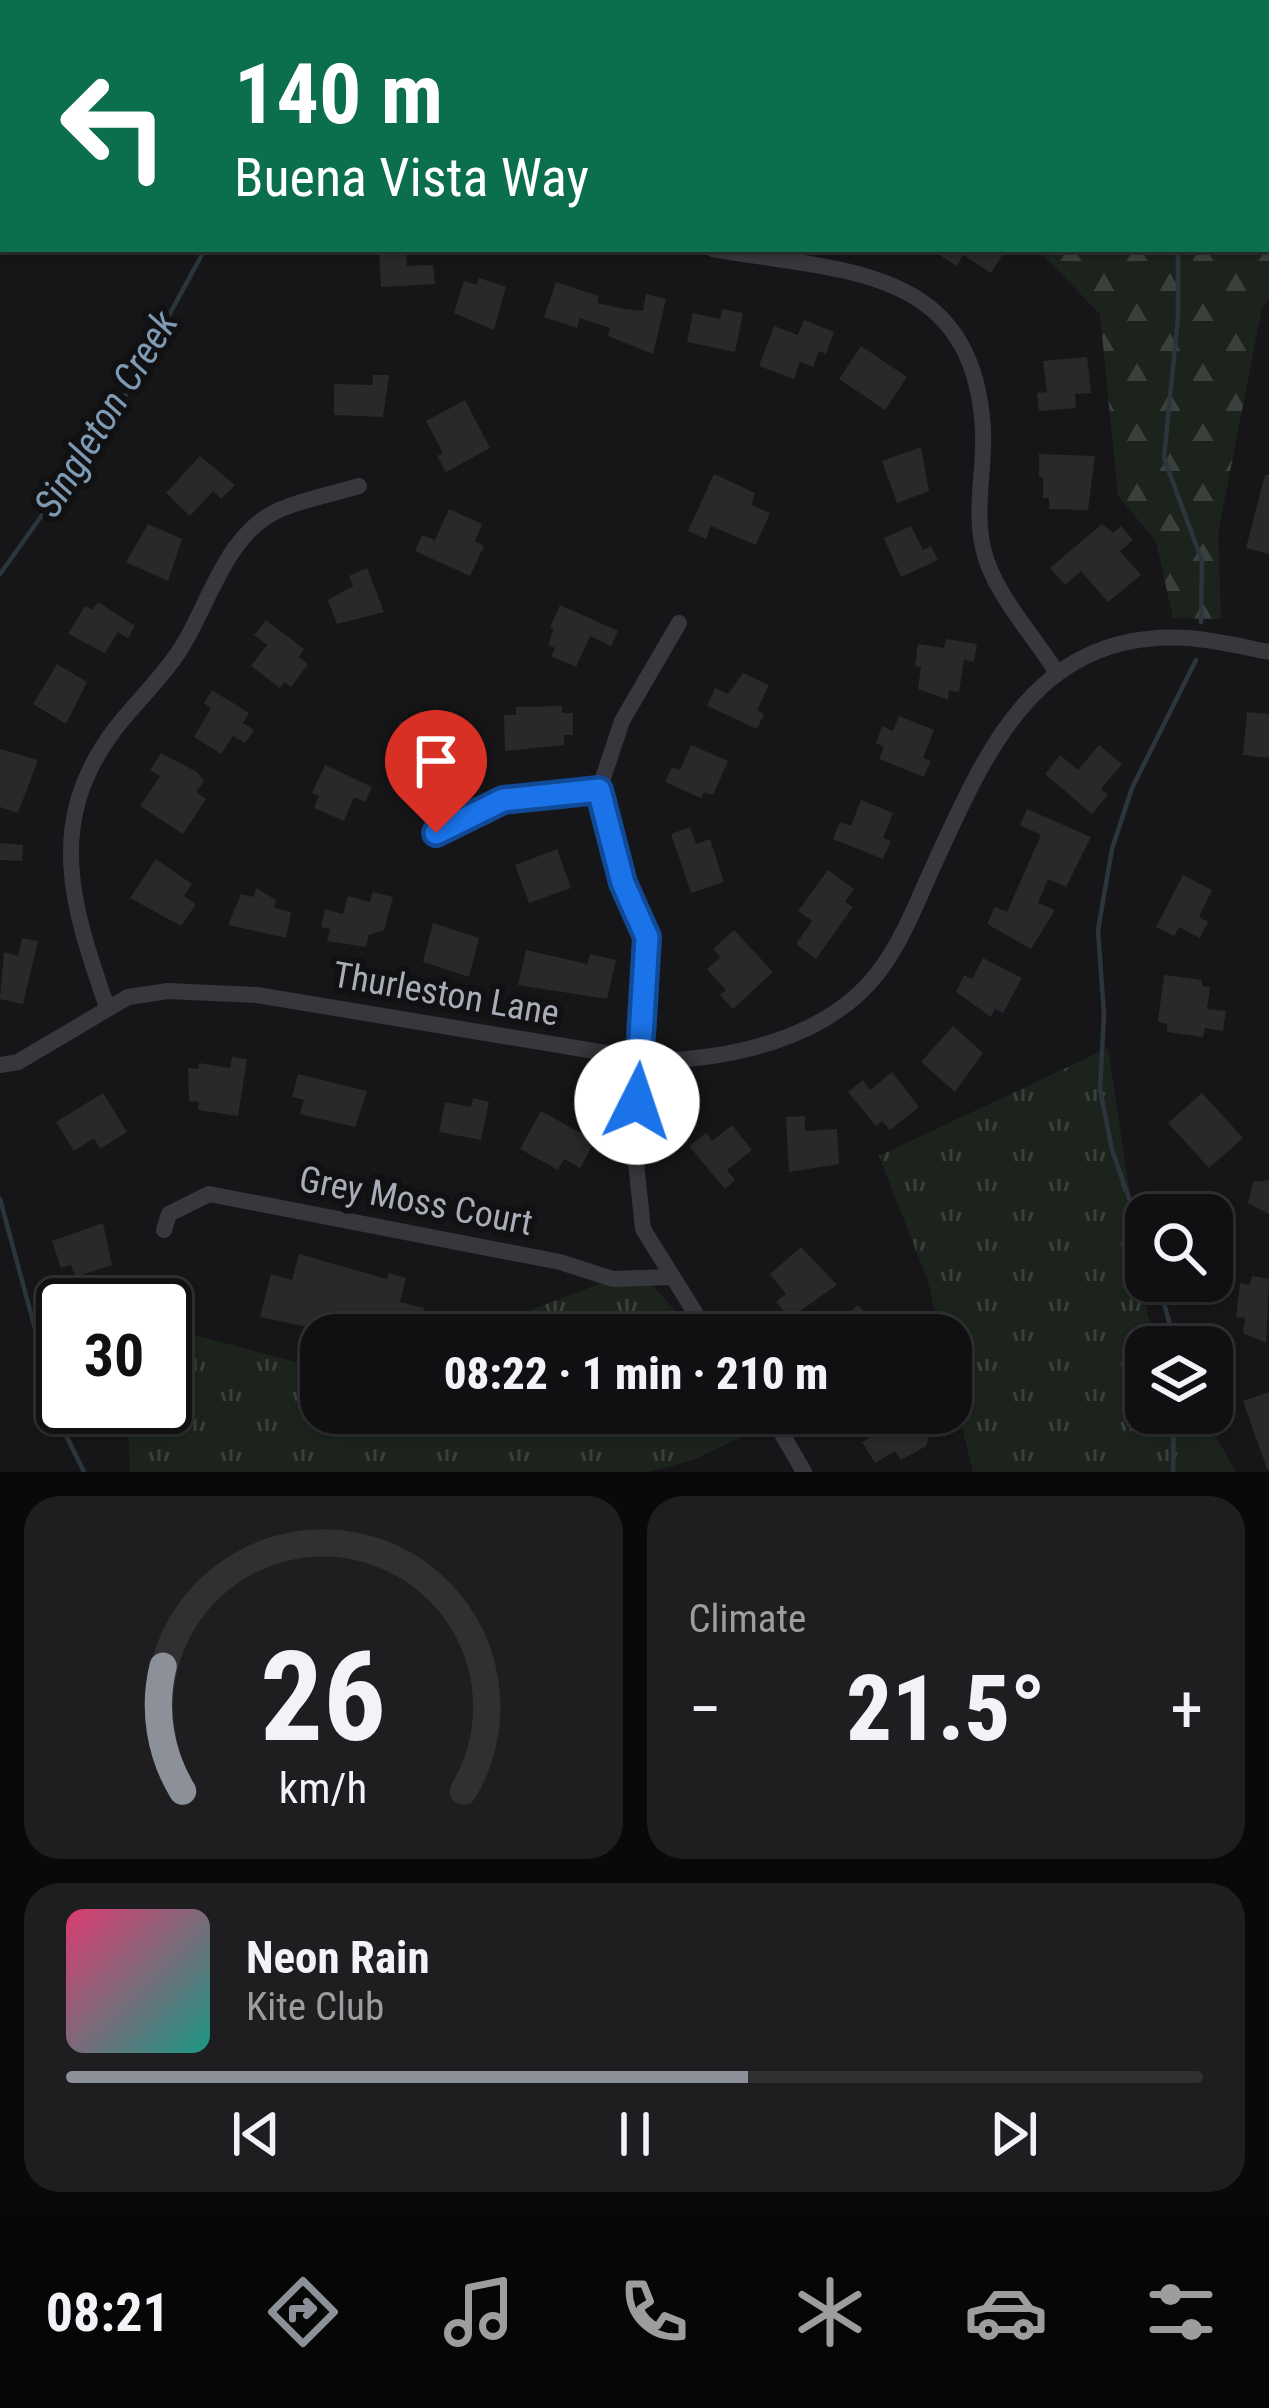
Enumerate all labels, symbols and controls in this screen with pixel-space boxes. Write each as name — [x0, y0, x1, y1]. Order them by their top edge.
text: 140 m — [234, 45, 443, 144]
icon: left — [36, 48, 192, 204]
text: Buena Vista Way — [234, 146, 589, 209]
water label: Singleton Creek — [25, 302, 188, 525]
pin — [385, 710, 487, 833]
icon: arrive — [403, 728, 469, 794]
street label: Thurleston Lane — [330, 953, 562, 1035]
position arrow — [574, 1039, 700, 1165]
street label: Grey Moss Court — [296, 1158, 536, 1244]
map controls — [1125, 1194, 1233, 1434]
button: search — [1125, 1194, 1233, 1302]
speed limit sign: 30 — [36, 1278, 192, 1434]
button: layers — [1125, 1326, 1233, 1434]
text: 08:22 · 1 min · 210 m — [444, 1347, 828, 1400]
text: Climate — [689, 1596, 806, 1642]
text: 26 — [260, 1624, 386, 1770]
text: 21.5° — [846, 1657, 1046, 1762]
text: − — [689, 1671, 722, 1748]
text: + — [1170, 1671, 1203, 1748]
text: km/h — [279, 1762, 367, 1812]
text: Neon Rain — [246, 1931, 430, 1984]
text: Kite Club — [246, 1984, 384, 2030]
icon: previous — [223, 2101, 289, 2167]
icon: pause — [602, 2101, 668, 2167]
icon: next — [981, 2101, 1047, 2167]
icon: directions — [261, 2270, 345, 2354]
icon: music — [437, 2270, 521, 2354]
icon: phone — [612, 2270, 696, 2354]
icon: climate — [788, 2270, 872, 2354]
icon: car — [964, 2270, 1048, 2354]
icon: filters — [1139, 2270, 1223, 2354]
text: 08:21 — [46, 2281, 170, 2344]

